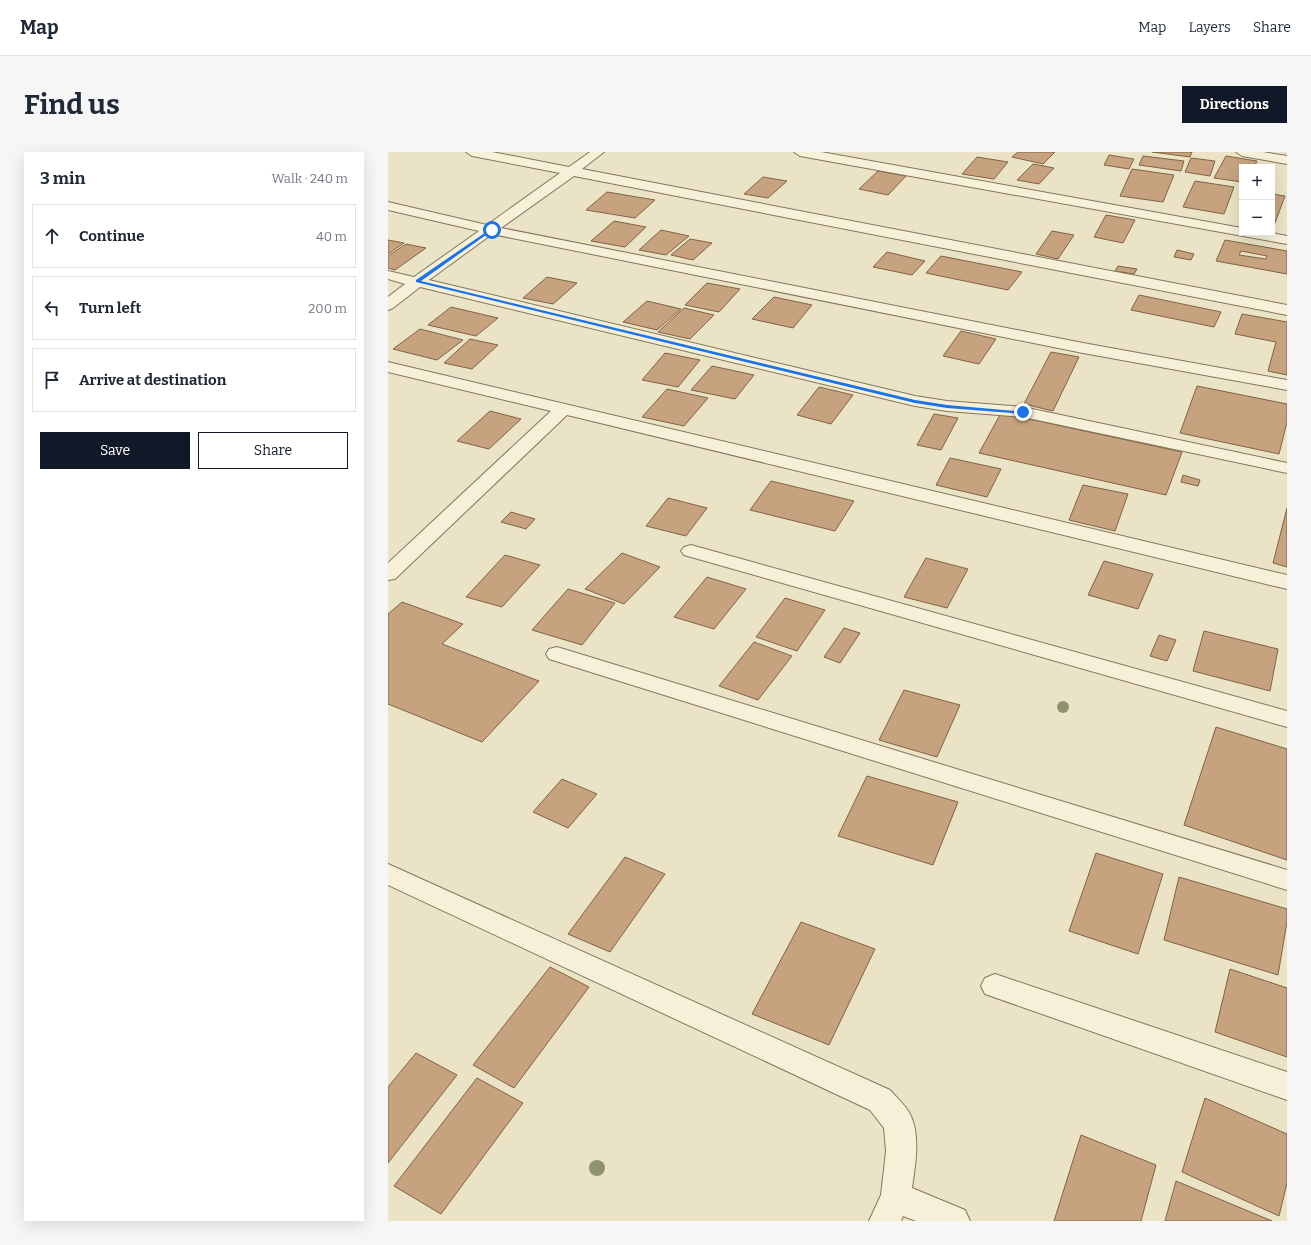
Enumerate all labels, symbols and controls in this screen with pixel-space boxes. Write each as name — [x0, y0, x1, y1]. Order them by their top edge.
text: Map — [20, 16, 59, 39]
text: Map — [1138, 19, 1166, 36]
text: Layers — [1188, 19, 1231, 36]
text: Share — [1253, 19, 1291, 36]
button: Directions — [1182, 86, 1287, 123]
text: Find us — [24, 88, 120, 121]
map controls — [1239, 164, 1275, 236]
button: + — [1239, 164, 1275, 200]
text: 3 min — [40, 168, 85, 189]
text: Walk · 240 m — [272, 171, 348, 186]
button: − — [1239, 200, 1275, 236]
route start — [483, 221, 501, 239]
icon: ahead — [41, 225, 63, 247]
text: Continue — [79, 227, 145, 245]
text: 40 m — [316, 229, 347, 244]
icon: left — [41, 297, 63, 319]
text: Turn left — [79, 299, 141, 317]
text: 200 m — [308, 301, 347, 316]
icon: arrive — [41, 369, 63, 391]
text: Arrive at destination — [79, 371, 226, 389]
route end — [1014, 403, 1032, 421]
button: Save — [40, 432, 190, 469]
button: Share — [198, 432, 348, 469]

